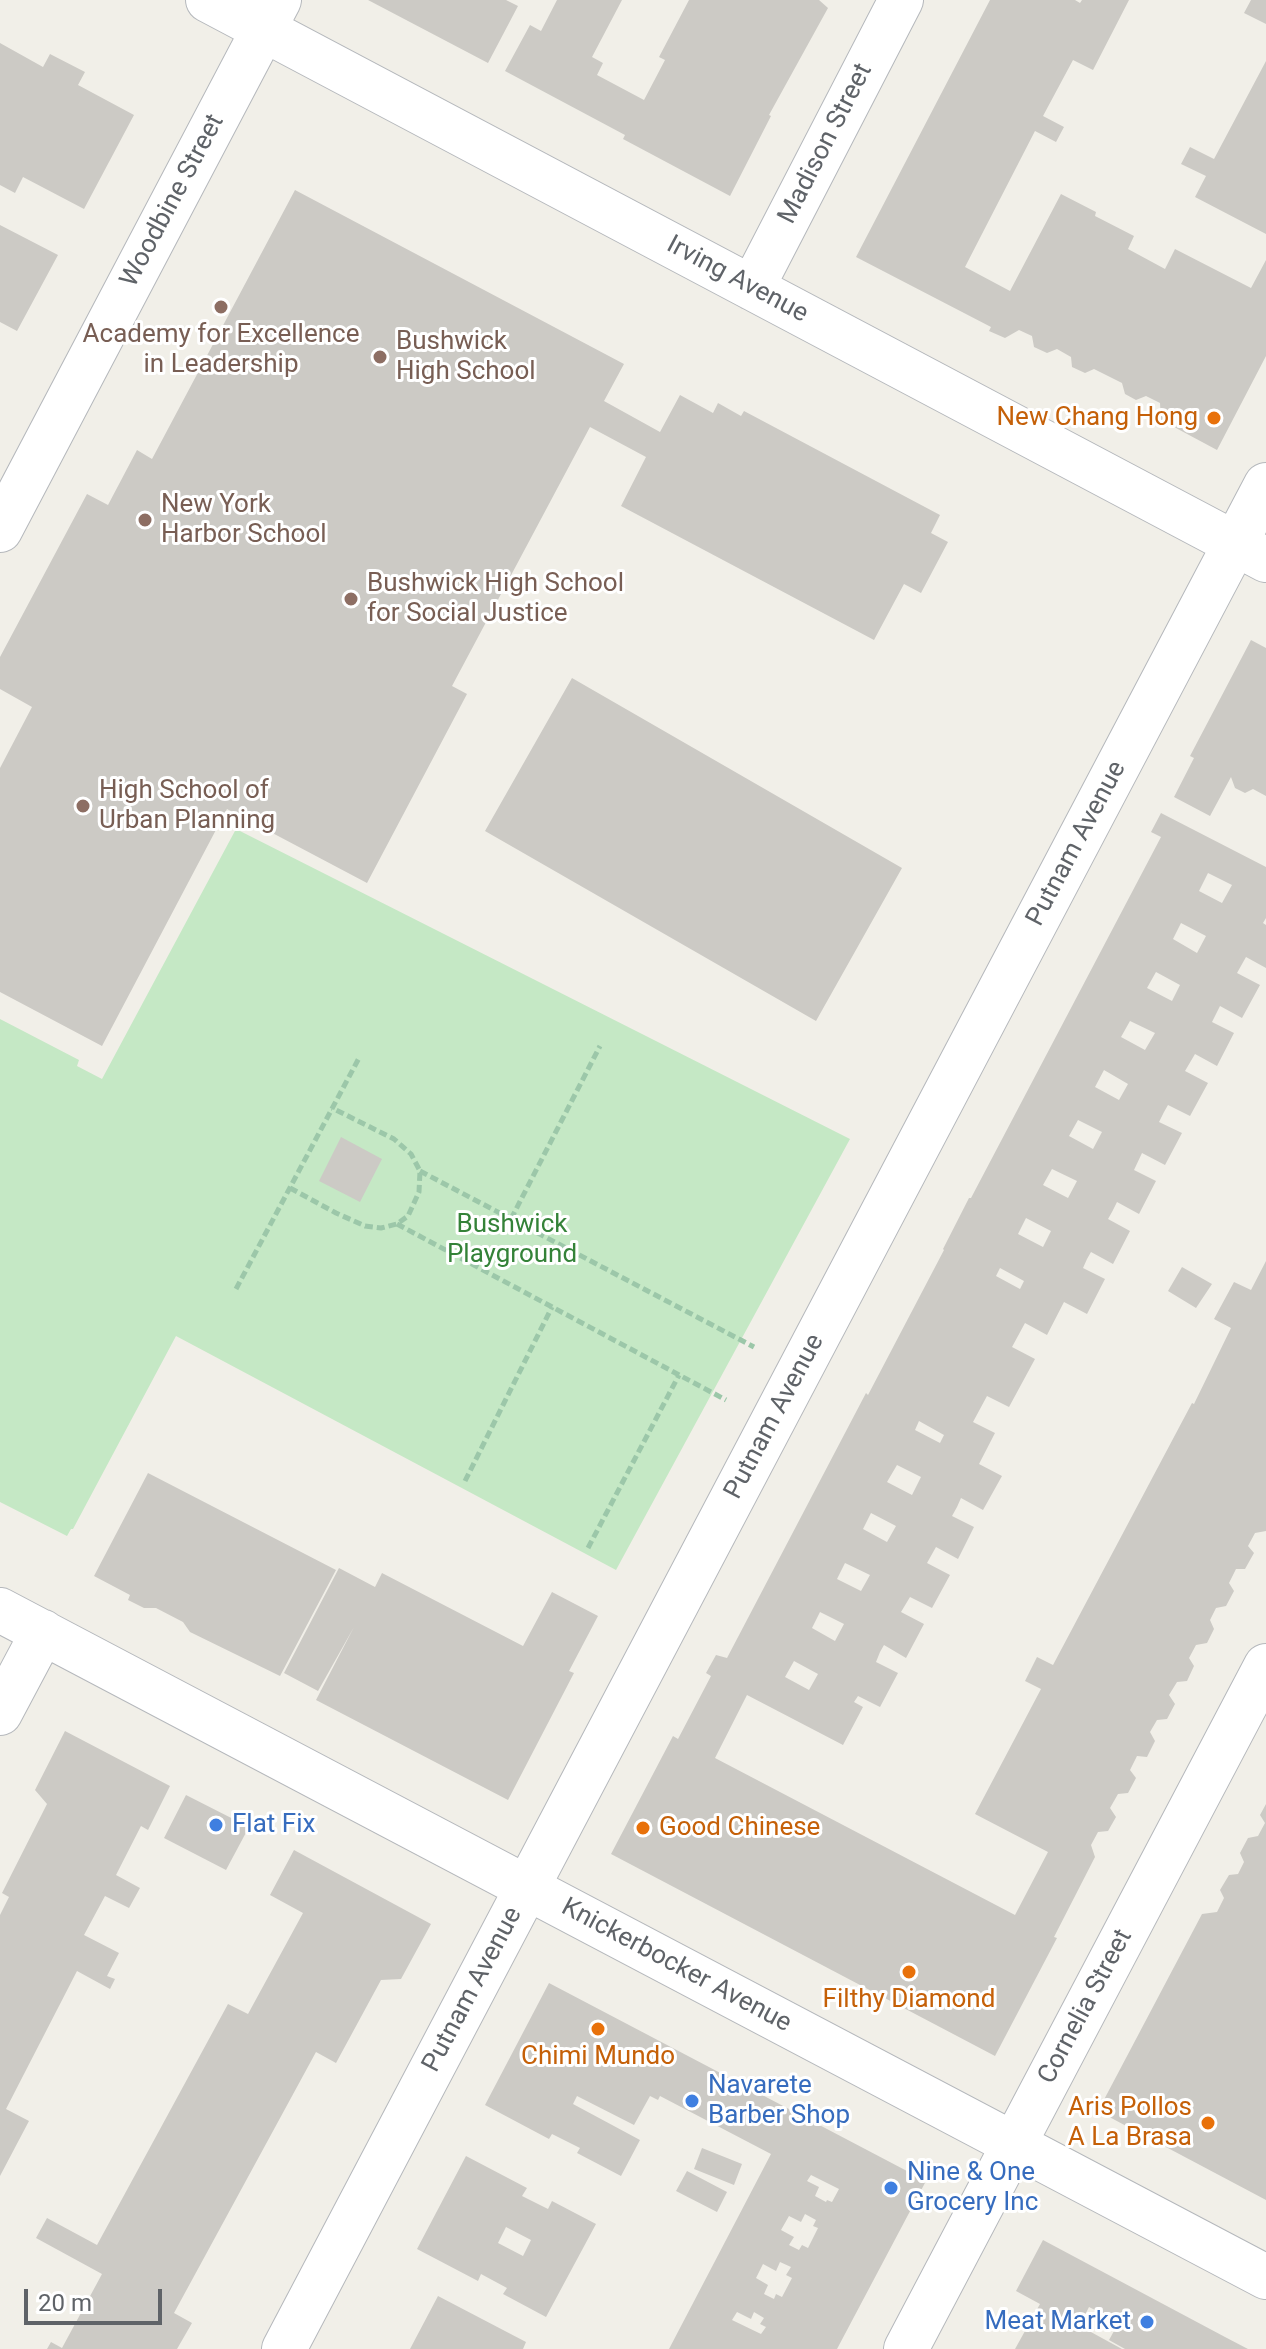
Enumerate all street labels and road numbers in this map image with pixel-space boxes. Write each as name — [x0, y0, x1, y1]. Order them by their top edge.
street label: Madison Street — [772, 59, 880, 229]
street label: Woodbine Street — [114, 109, 232, 293]
street label: Irving Avenue — [661, 230, 813, 330]
street label: Putnam Avenue — [1021, 756, 1133, 932]
street label: Putnam Avenue — [719, 1329, 831, 1505]
street label: Knickerbocker Avenue — [556, 1892, 796, 2040]
street label: Putnam Avenue — [417, 1902, 529, 2078]
street label: Cornelia Street — [1032, 1924, 1140, 2090]

